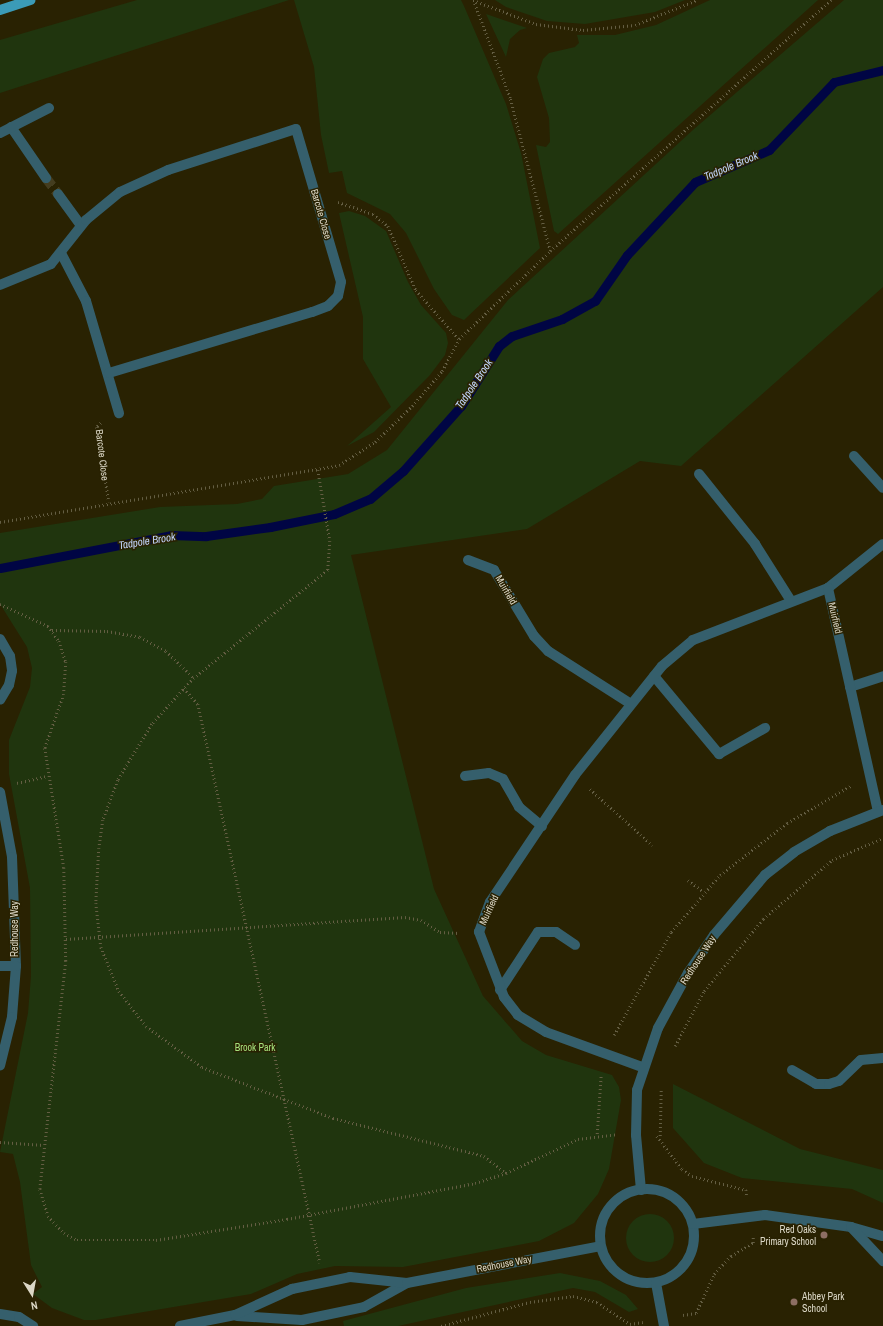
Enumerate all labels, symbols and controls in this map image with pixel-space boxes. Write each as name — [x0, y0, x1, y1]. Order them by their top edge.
water label: Tadpole Brook — [702, 149, 760, 183]
street label: Barcote Close — [308, 188, 334, 240]
water label: Tadpole Brook — [452, 356, 496, 412]
street label: Barcote Close — [93, 429, 111, 481]
water label: Tadpole Brook — [118, 530, 176, 552]
street label: Muirfield — [493, 573, 519, 607]
street label: Muirfield — [826, 601, 844, 635]
street label: Muirfield — [477, 893, 501, 927]
street label: Redhouse Way — [9, 901, 21, 957]
street label: Redhouse Way — [678, 933, 718, 987]
park label: Brook Park — [235, 1042, 275, 1054]
place label: Red Oaks Primary School — [760, 1223, 816, 1246]
marker: Red Oaks Primary School — [819, 1230, 829, 1240]
street label: Redhouse Way — [475, 1253, 533, 1275]
north arrow — [12, 1274, 52, 1314]
place label: Abbey Park School — [802, 1290, 844, 1314]
marker: Abbey Park School — [789, 1297, 799, 1307]
text: N — [30, 1298, 39, 1313]

